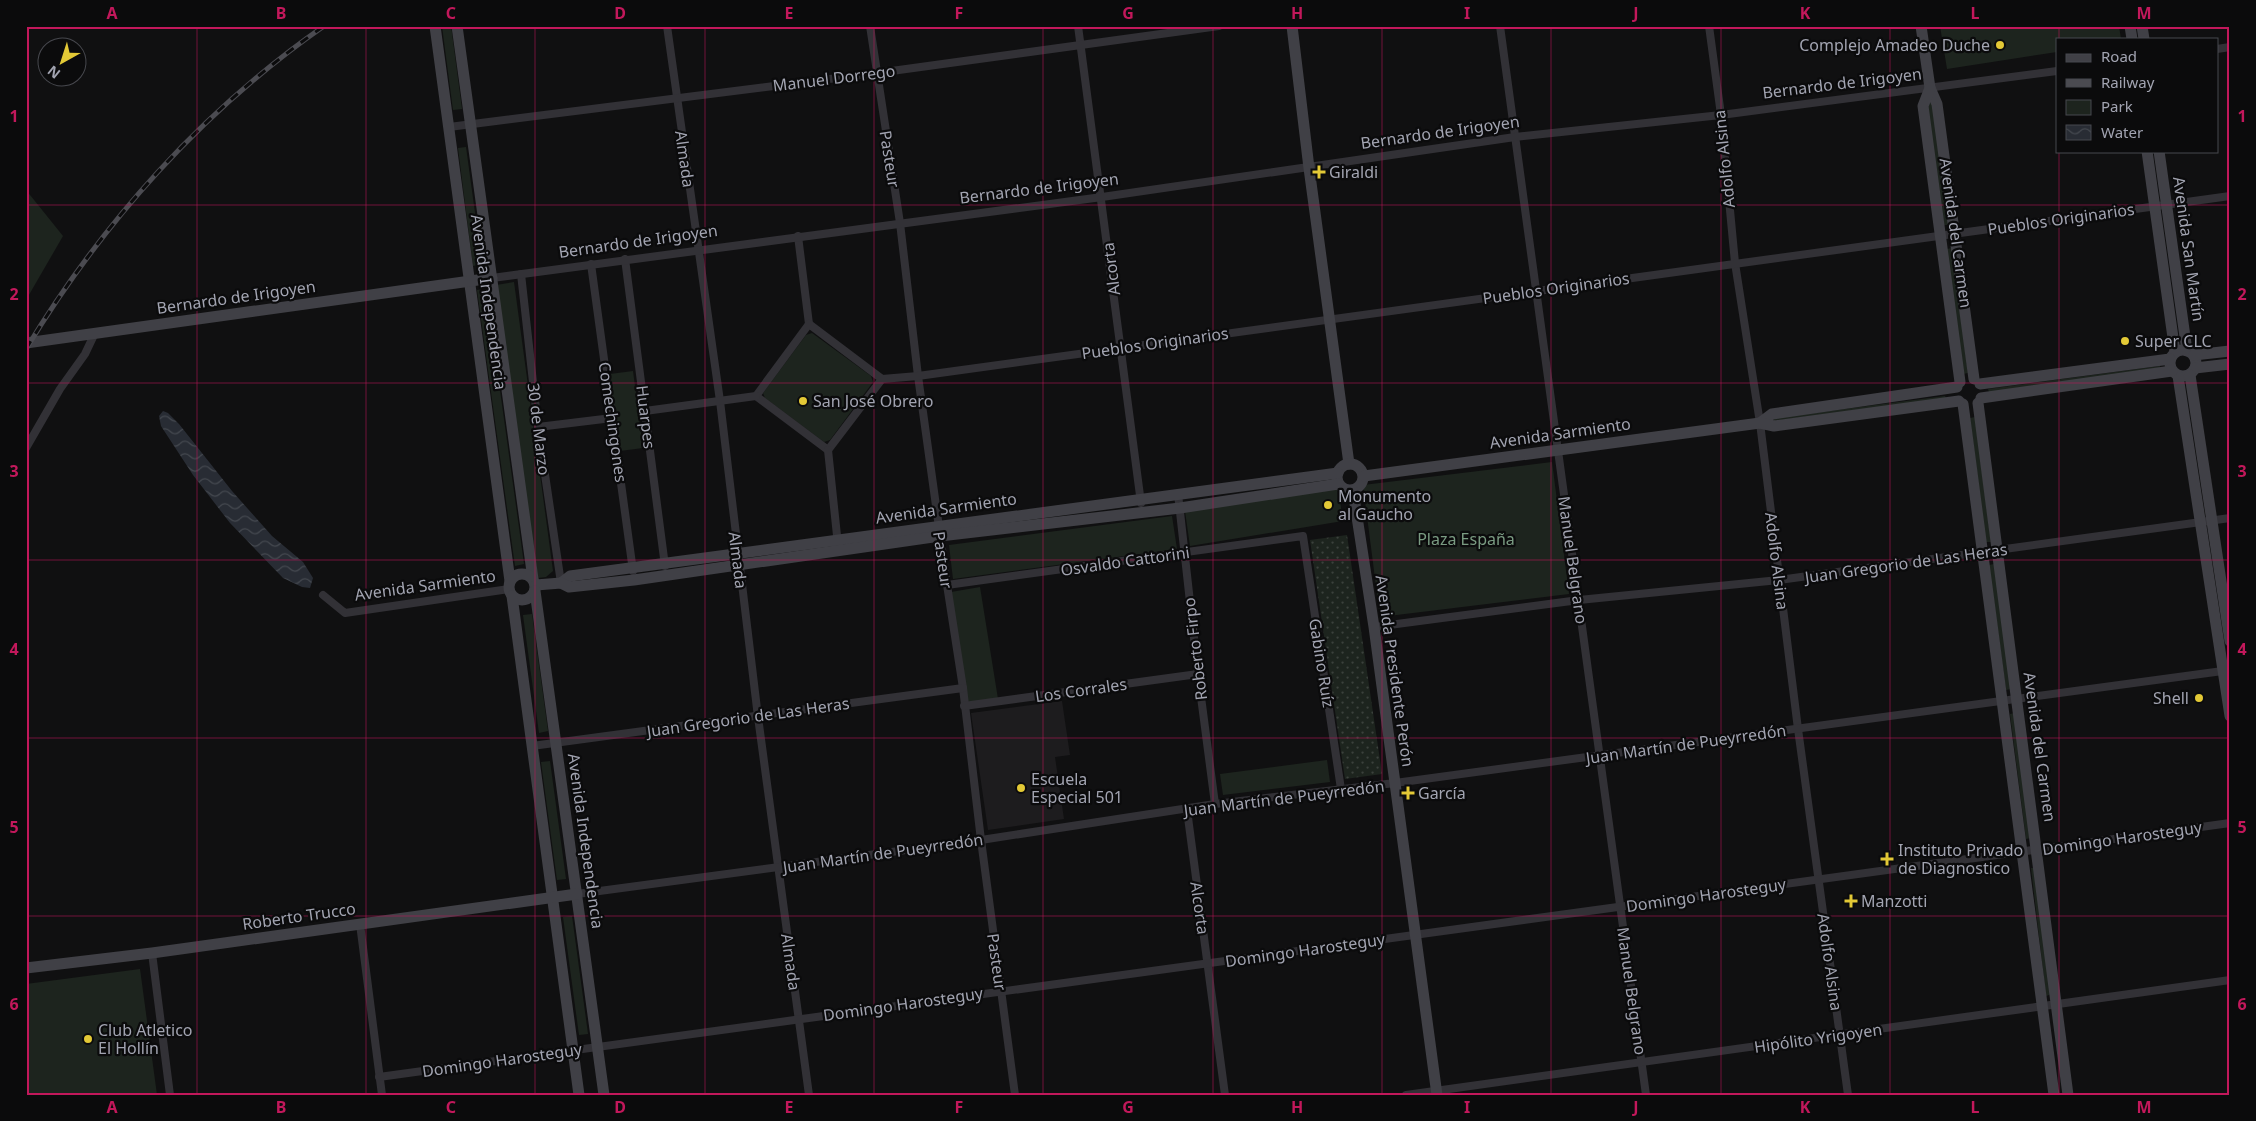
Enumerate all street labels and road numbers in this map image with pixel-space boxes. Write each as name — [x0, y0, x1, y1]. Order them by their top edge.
street label: Manuel Dorrego — [771, 60, 897, 96]
street label: Bernardo de Irigoyen — [1761, 62, 1923, 104]
street label: Adolfo Alsina — [1708, 109, 1740, 209]
street label: Bernardo de Irigoyen — [1359, 110, 1521, 154]
street label: Almada — [670, 129, 700, 189]
street label: Pasteur — [875, 129, 905, 190]
street label: Avenida del Carmen — [1935, 157, 1977, 309]
street label: Bernardo de Irigoyen — [958, 167, 1120, 209]
street label: Avenida San Martín — [2168, 175, 2210, 323]
street label: Pueblos Originarios — [1986, 198, 2136, 240]
street label: Avenida Independencia — [466, 213, 512, 391]
street label: Bernardo de Irigoyen — [557, 219, 719, 263]
street label: Alcorta — [1097, 241, 1125, 297]
street label: Pueblos Originarios — [1481, 267, 1631, 309]
street label: Bernardo de Irigoyen — [155, 275, 317, 319]
street label: Pueblos Originarios — [1080, 322, 1230, 364]
street label: Comechingones — [594, 360, 632, 484]
street label: 30 de Marzo — [522, 382, 556, 476]
street label: Huarpes — [631, 384, 661, 450]
street label: Avenida Sarmiento — [1488, 412, 1632, 454]
street label: Avenida Sarmiento — [874, 487, 1018, 529]
street label: Manuel Belgrano — [1553, 495, 1593, 625]
street label: Adolfo Alsina — [1760, 511, 1794, 611]
street label: Almada — [724, 530, 752, 590]
street label: Pasteur — [928, 530, 958, 590]
street label: Juan Gregorio de Las Heras — [1801, 538, 2009, 588]
street label: Osvaldo Cattorini — [1059, 541, 1191, 581]
street label: Avenida Sarmiento — [353, 564, 497, 606]
street label: Avenida Presidente Perón — [1371, 574, 1419, 768]
street label: Roberto Firpo — [1178, 596, 1212, 702]
street label: Gabino Ruíz — [1304, 617, 1340, 709]
street label: Avenida del Carmen — [2019, 671, 2061, 823]
street label: Los Corrales — [1034, 673, 1128, 707]
street label: Juan Gregorio de Las Heras — [643, 692, 851, 742]
street label: Juan Martín de Pueyrredón — [1582, 719, 1788, 769]
street label: Avenida Independencia — [563, 752, 609, 930]
street label: Juan Martín de Pueyrredón — [1180, 775, 1386, 821]
street label: Domingo Harosteguy — [2041, 816, 2204, 860]
street label: Juan Martín de Pueyrredón — [779, 828, 985, 878]
street label: Domingo Harosteguy — [1625, 873, 1788, 917]
street label: Alcorta — [1185, 880, 1215, 936]
street label: Roberto Trucco — [241, 897, 357, 935]
street label: Adolfo Alsina — [1812, 912, 1848, 1012]
street label: Manuel Belgrano — [1612, 926, 1652, 1056]
street label: Domingo Harosteguy — [1224, 928, 1387, 972]
street label: Almada — [776, 932, 806, 992]
street label: Pasteur — [982, 932, 1012, 992]
street label: Domingo Harosteguy — [822, 982, 985, 1026]
street label: Hipólito Yrigoyen — [1753, 1018, 1883, 1058]
street label: Domingo Harosteguy — [421, 1038, 584, 1082]

